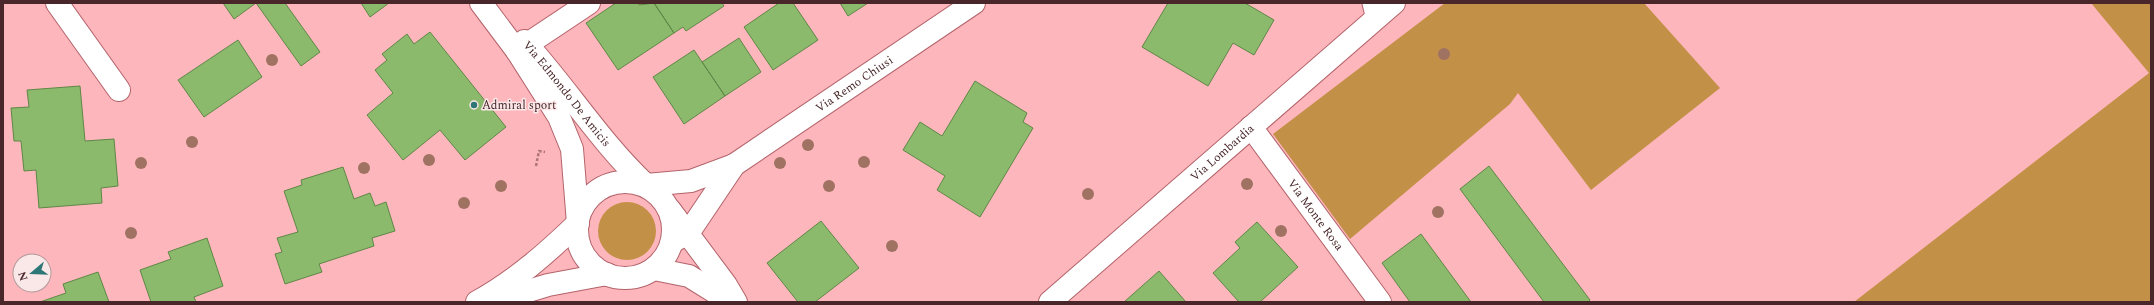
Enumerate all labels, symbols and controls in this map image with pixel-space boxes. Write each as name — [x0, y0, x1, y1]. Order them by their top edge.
street label: Via Edmondo De Amicis — [518, 36, 616, 151]
street label: Via Remo Chiusi — [811, 51, 897, 117]
place label: Admiral sport — [482, 96, 556, 115]
marker: Admiral sport — [469, 100, 479, 110]
street label: Via Lombardia — [1186, 119, 1258, 186]
street label: Via Monte Rosa — [1283, 175, 1349, 255]
north arrow — [12, 253, 52, 293]
text: N — [14, 269, 33, 283]

